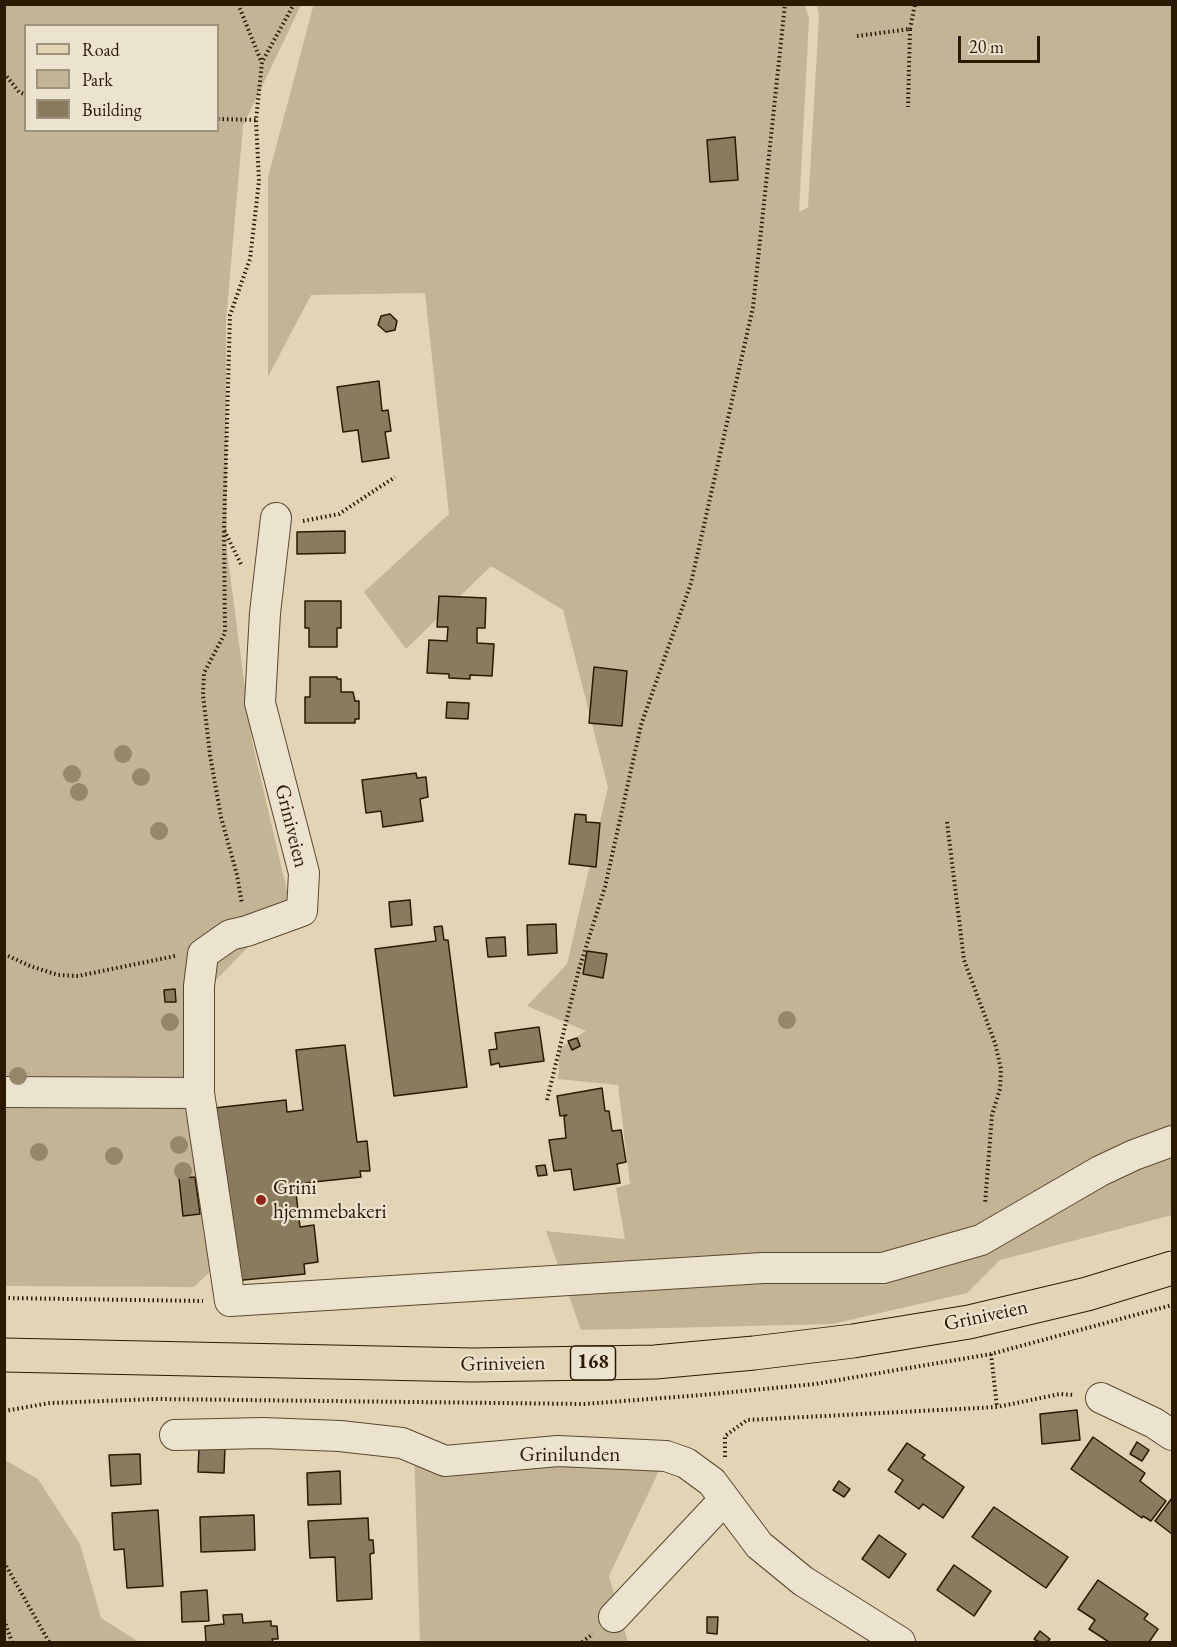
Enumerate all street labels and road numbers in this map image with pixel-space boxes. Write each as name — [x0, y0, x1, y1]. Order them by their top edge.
street label: Griniveien — [268, 782, 314, 870]
street label: Griniveien — [942, 1295, 1030, 1337]
road number: 168 — [570, 1346, 616, 1380]
street label: Griniveien — [460, 1351, 546, 1377]
street label: Grinilunden — [520, 1442, 620, 1468]

